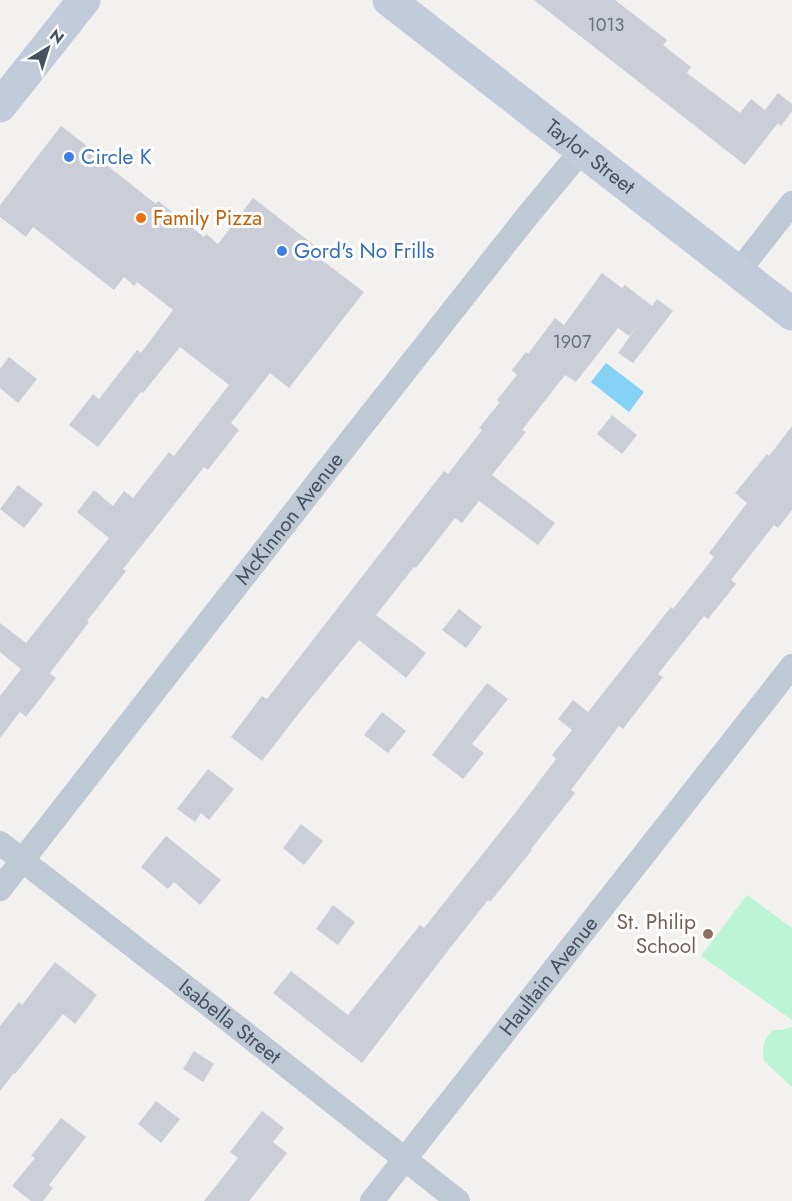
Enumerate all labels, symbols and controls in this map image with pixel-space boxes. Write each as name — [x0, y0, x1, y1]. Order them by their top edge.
house number: 1013 — [588, 12, 625, 38]
north arrow — [18, 18, 78, 78]
text: N — [45, 24, 69, 50]
street label: Taylor Street — [539, 112, 642, 201]
place label: Circle K — [81, 142, 152, 172]
marker: Circle K — [62, 150, 76, 164]
place label: Family Pizza — [153, 203, 262, 233]
marker: Family Pizza — [134, 211, 148, 225]
place label: Gord's No Frills — [294, 236, 434, 266]
marker: Gord's No Frills — [275, 244, 289, 258]
house number: 1907 — [553, 329, 592, 355]
street label: McKinnon Avenue — [228, 446, 351, 591]
place label: St. Philip School — [617, 907, 696, 961]
street label: Haultain Avenue — [492, 910, 605, 1042]
marker: St. Philip School — [701, 927, 715, 941]
street label: Isabella Street — [172, 972, 287, 1071]

